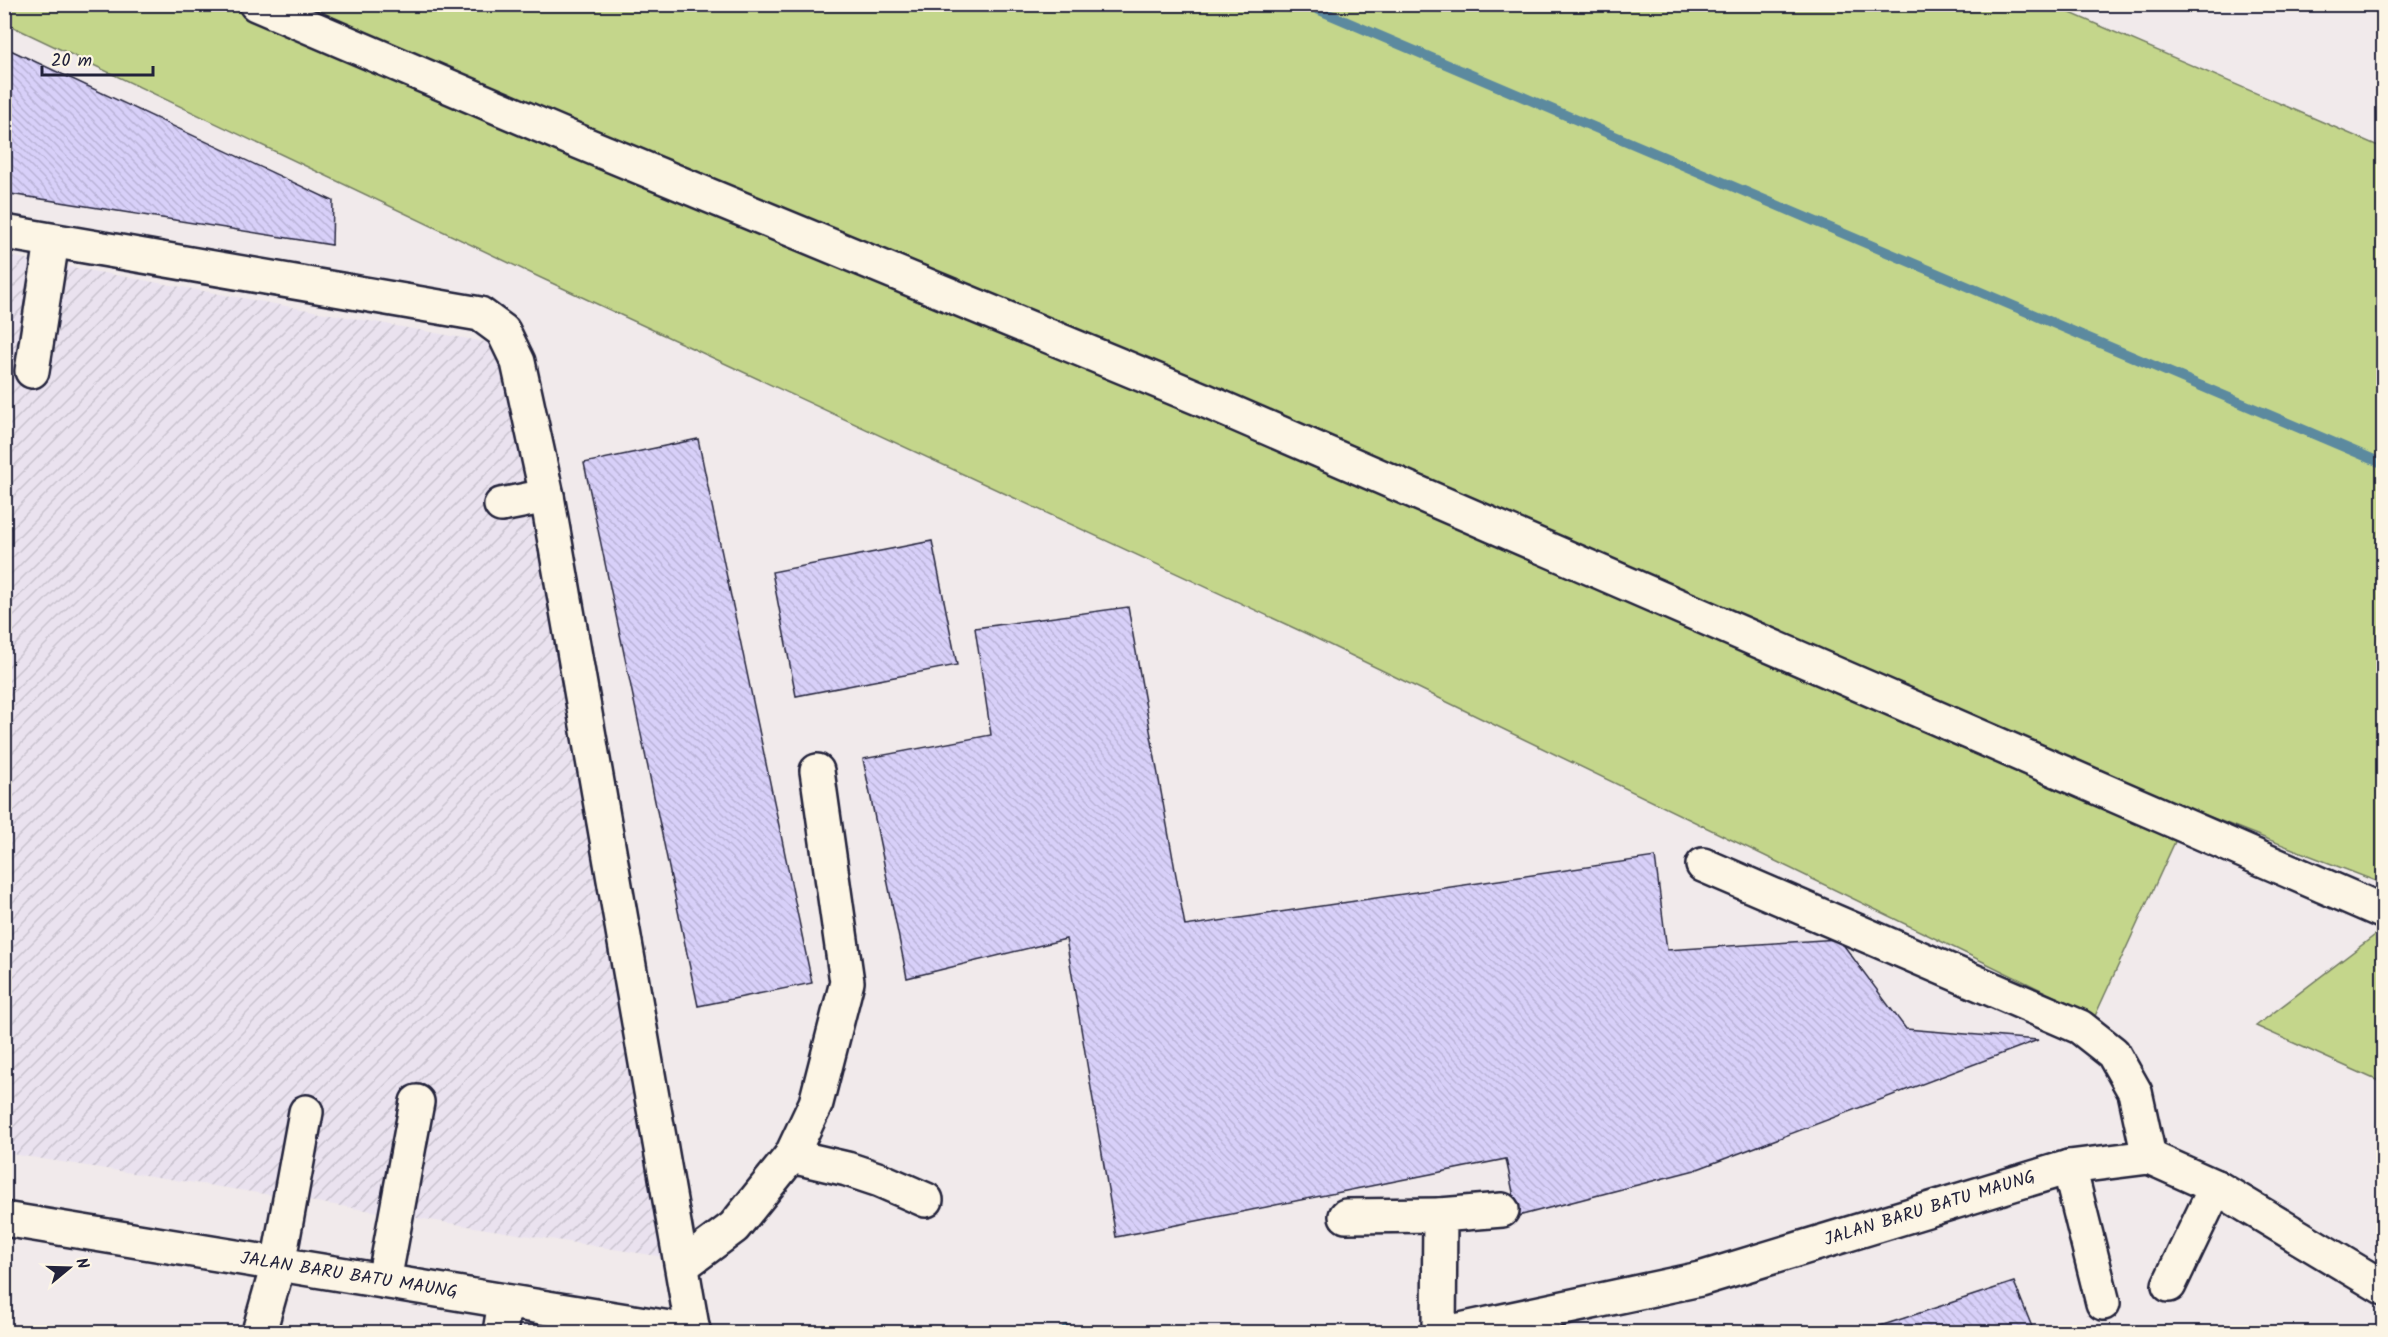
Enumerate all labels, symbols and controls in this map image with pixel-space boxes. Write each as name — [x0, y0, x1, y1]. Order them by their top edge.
scale bar — [42, 39, 153, 77]
text: 20 m — [51, 47, 92, 76]
street label: JALAN BARU BATU MAUNG — [1821, 1163, 2039, 1255]
north arrow — [39, 1238, 99, 1298]
street label: JALAN BARU BATU MAUNG — [238, 1245, 460, 1307]
text: N — [68, 1255, 95, 1272]

